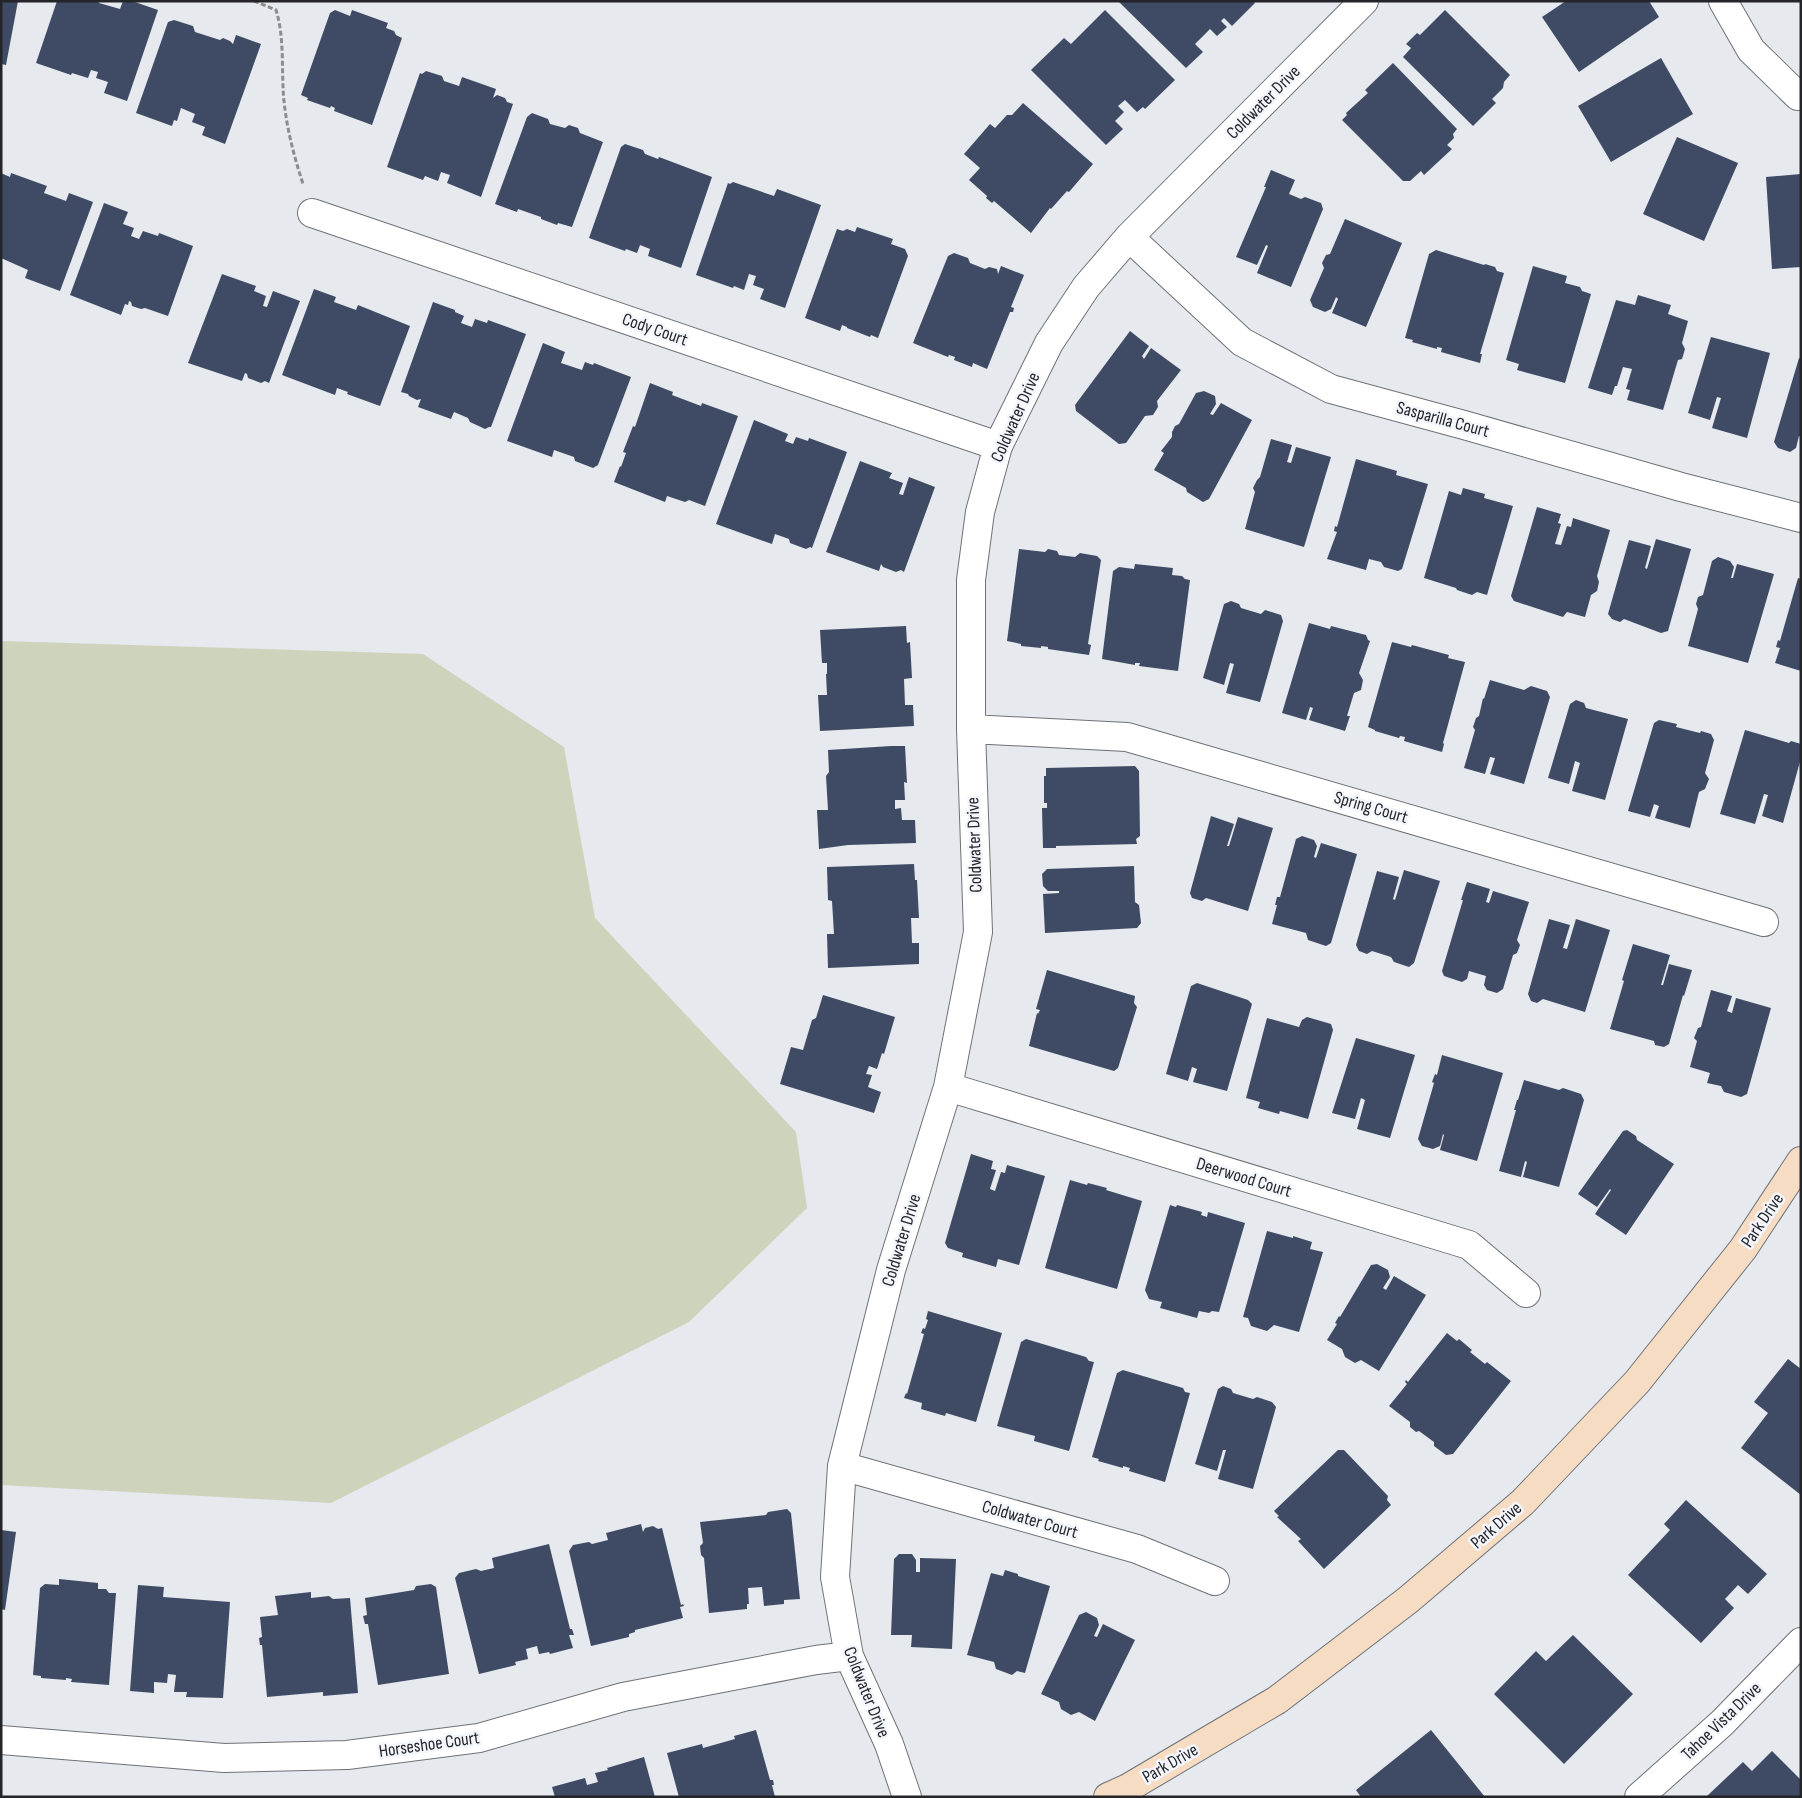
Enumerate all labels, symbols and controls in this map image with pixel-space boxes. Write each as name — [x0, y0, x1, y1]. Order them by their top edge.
street label: Coldwater Drive — [1222, 61, 1305, 144]
street label: Cody Court — [619, 309, 691, 351]
street label: Coldwater Drive — [986, 369, 1045, 465]
street label: Sasparilla Court — [1394, 397, 1492, 442]
street label: Spring Court — [1332, 787, 1411, 828]
street label: Coldwater Drive — [962, 797, 987, 893]
street label: Deerwood Court — [1194, 1153, 1295, 1202]
street label: Park Drive — [1737, 1189, 1788, 1251]
street label: Coldwater Drive — [877, 1191, 926, 1289]
street label: Coldwater Court — [980, 1496, 1081, 1543]
street label: Park Drive — [1467, 1498, 1526, 1553]
street label: Coldwater Drive — [839, 1644, 894, 1741]
street label: Tahoe Vista Drive — [1677, 1678, 1766, 1765]
street label: Horseshoe Court — [377, 1727, 481, 1762]
street label: Park Drive — [1139, 1739, 1202, 1788]

